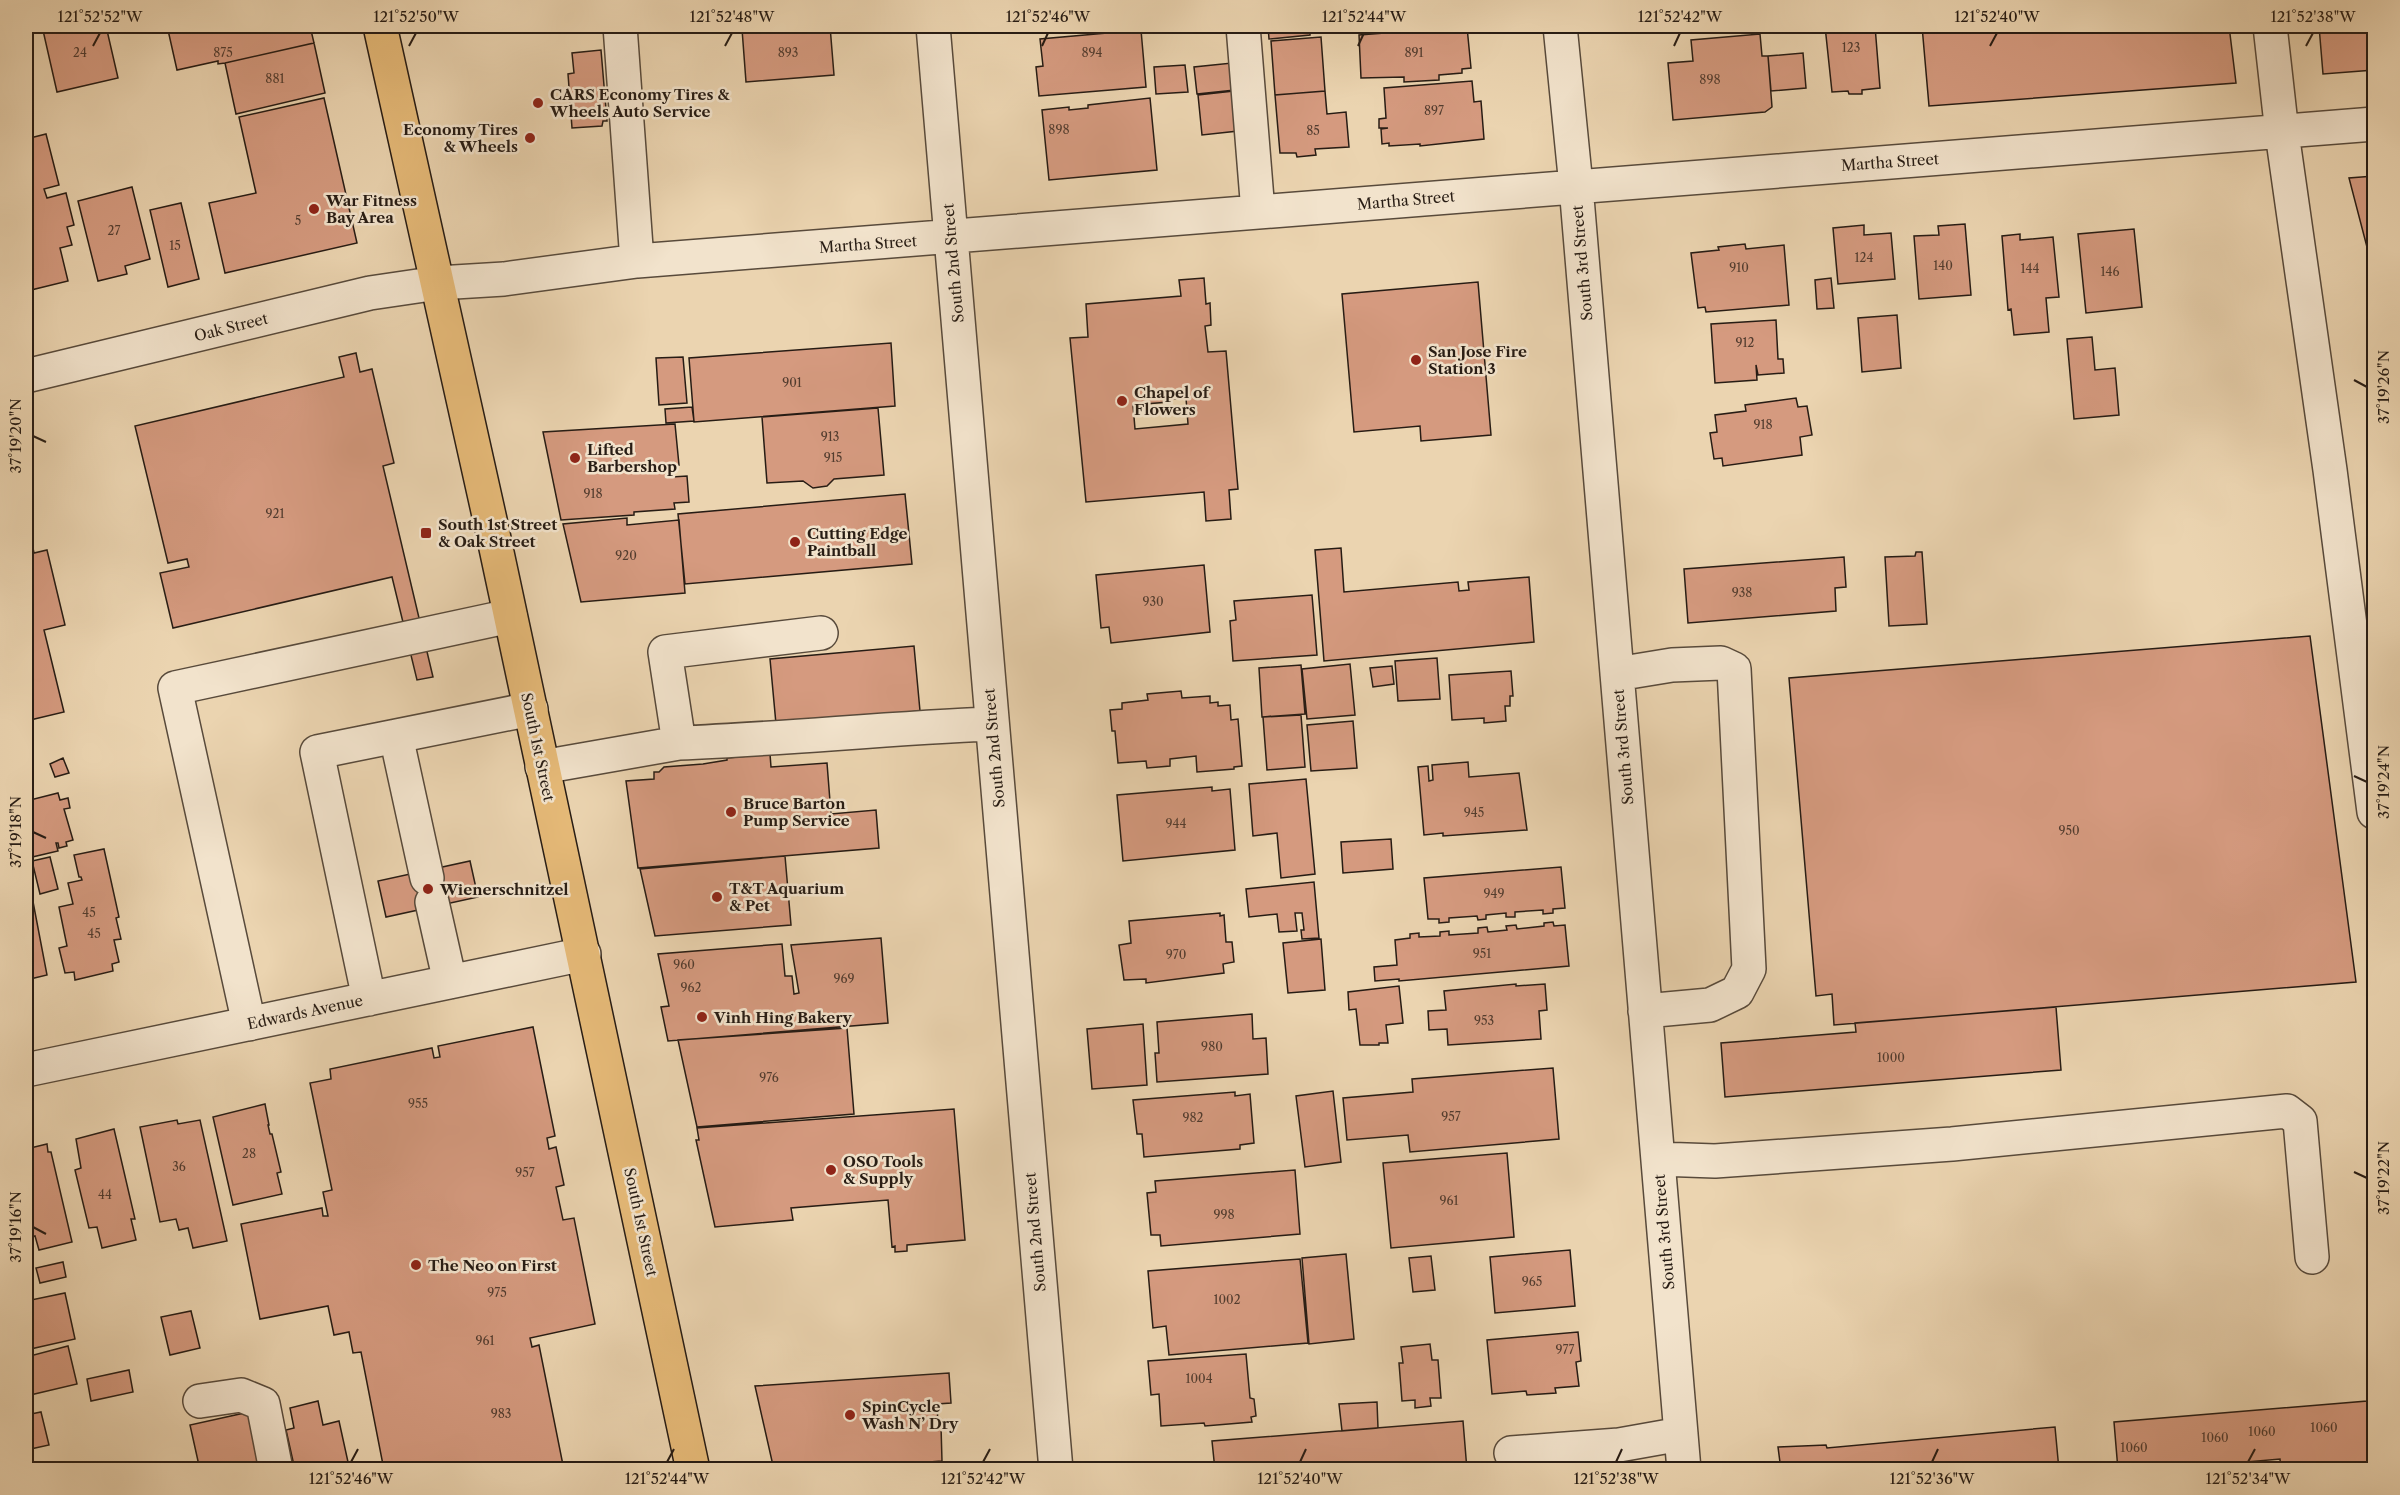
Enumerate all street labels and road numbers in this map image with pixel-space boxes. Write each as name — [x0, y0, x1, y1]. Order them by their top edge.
street label: Martha Street — [1840, 149, 1940, 175]
street label: Martha Street — [1356, 186, 1456, 214]
street label: South 2nd Street — [938, 202, 968, 323]
street label: South 3rd Street — [1567, 204, 1597, 322]
street label: Martha Street — [818, 231, 918, 257]
street label: Oak Street — [192, 309, 270, 345]
street label: South 2nd Street — [979, 687, 1009, 808]
street label: South 3rd Street — [1608, 688, 1638, 806]
street label: South 1st Street — [517, 691, 559, 804]
street label: Edwards Avenue — [245, 990, 365, 1034]
street label: South 1st Street — [620, 1166, 662, 1279]
street label: South 2nd Street — [1020, 1171, 1050, 1292]
street label: South 3rd Street — [1649, 1173, 1679, 1291]

